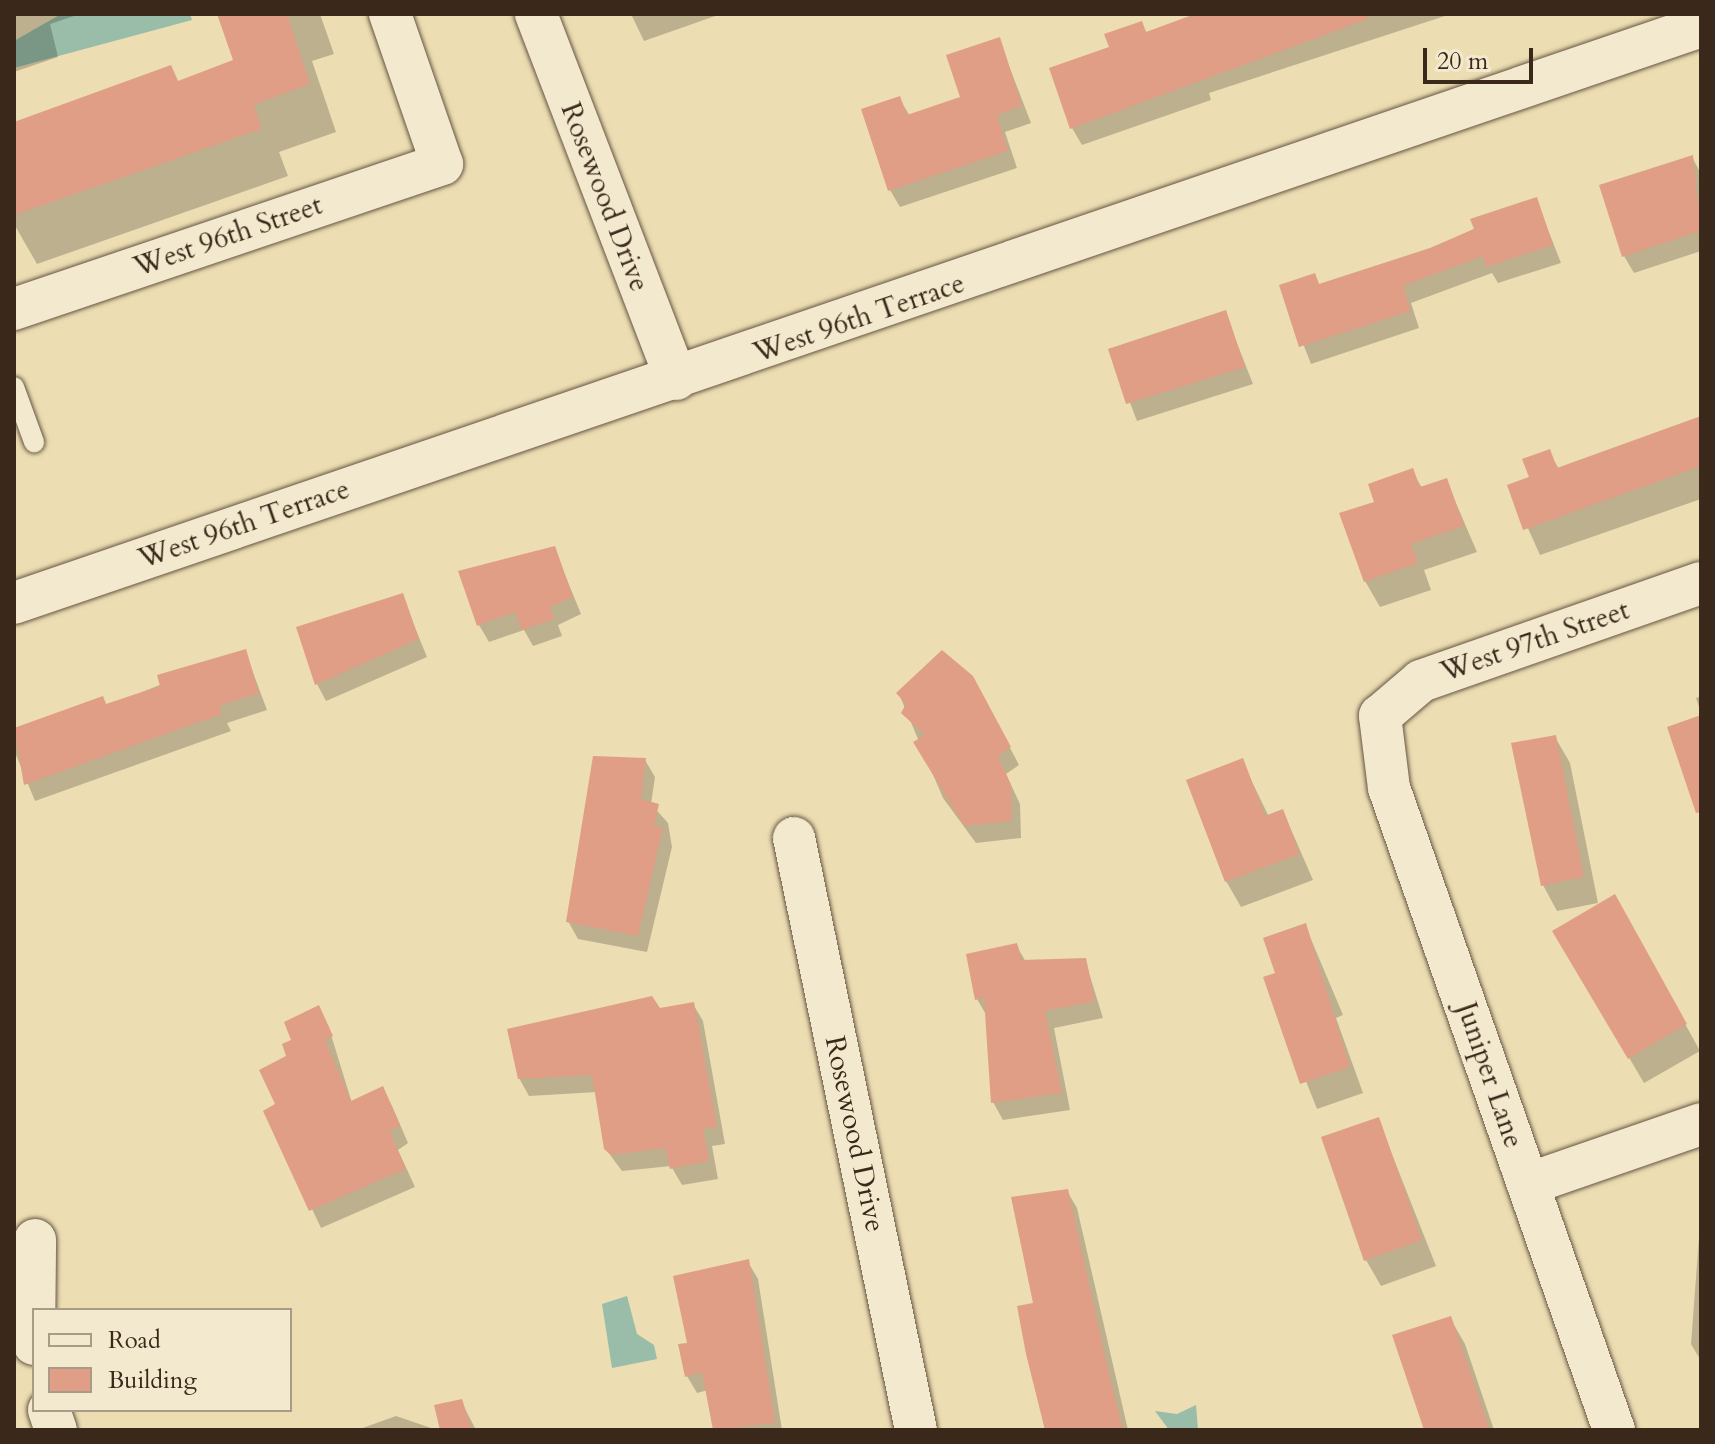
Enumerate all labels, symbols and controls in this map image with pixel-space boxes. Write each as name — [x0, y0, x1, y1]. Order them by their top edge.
scale bar — [1427, 32, 1537, 82]
text: 20 m — [1437, 45, 1488, 78]
street label: Rosewood Drive — [554, 98, 656, 296]
street label: West 96th Street — [129, 188, 327, 284]
street label: West 96th Terrace — [749, 266, 969, 370]
street label: West 96th Terrace — [134, 472, 354, 576]
street label: West 97th Street — [1436, 593, 1634, 689]
street label: Juniper Lane — [1449, 998, 1531, 1152]
street label: Rosewood Drive — [818, 1033, 892, 1235]
legend — [32, 1308, 292, 1412]
text: Road — [108, 1324, 161, 1357]
text: Building — [108, 1364, 197, 1397]

